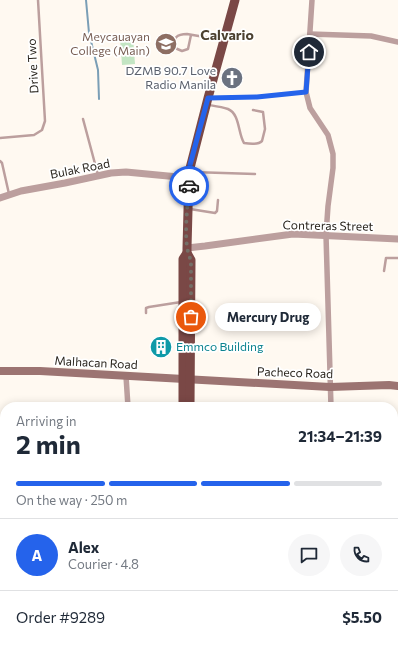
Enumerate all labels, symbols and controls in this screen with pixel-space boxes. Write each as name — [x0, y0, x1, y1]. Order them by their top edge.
district label: Calvario — [200, 26, 254, 43]
place label: Meycauayan College (Main) — [70, 29, 150, 57]
school or university icon: Meycauayan College (Main) — [153, 31, 179, 57]
pin — [292, 35, 326, 69]
street label: Drive Two — [24, 38, 40, 94]
icon: home — [298, 41, 320, 63]
place label: DZMB 90.7 Love Radio Manila — [125, 63, 216, 91]
church icon: DZMB 90.7 Love Radio Manila — [219, 65, 245, 91]
street label: Bulak Road — [49, 155, 111, 181]
courier — [169, 166, 209, 206]
icon: car — [178, 175, 200, 197]
street label: Contreras Street — [283, 217, 374, 233]
pin — [174, 300, 208, 334]
callout: Mercury Drug — [215, 303, 321, 331]
icon: bag — [180, 306, 202, 328]
text: Mercury Drug — [227, 309, 309, 325]
building icon: Emmco Building — [148, 334, 174, 360]
place label: Emmco Building — [176, 339, 264, 353]
street label: Malhacan Road — [54, 353, 138, 371]
street label: Pacheco Road — [257, 364, 334, 380]
text: Arriving in — [16, 413, 76, 429]
text: 21:34–21:39 — [298, 427, 382, 445]
text: 2 min — [16, 428, 81, 459]
text: On the way · 250 m — [16, 492, 127, 508]
button: chat — [288, 534, 330, 576]
button: phone — [340, 534, 382, 576]
text: Alex — [68, 538, 99, 556]
text: A — [32, 546, 42, 564]
text: Courier · 4.8 — [68, 556, 139, 572]
text: Order #9289 — [16, 608, 105, 626]
text: $5.50 — [342, 608, 382, 626]

